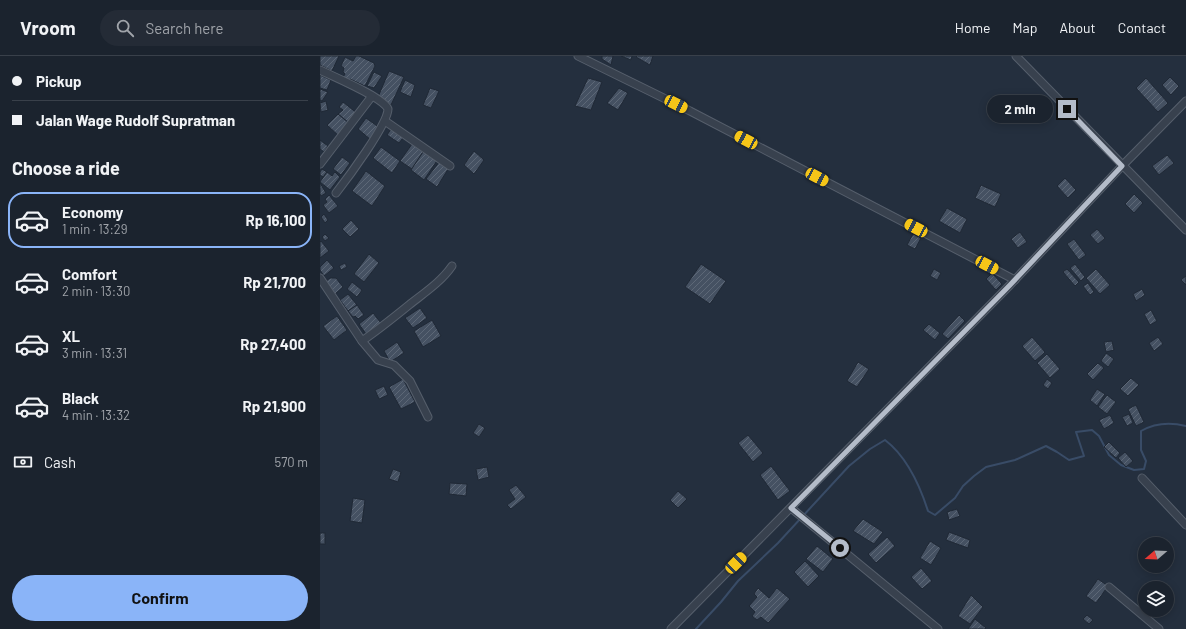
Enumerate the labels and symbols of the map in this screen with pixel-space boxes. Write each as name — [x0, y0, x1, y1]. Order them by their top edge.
car — [663, 93, 689, 115]
callout: 2 min — [987, 95, 1053, 123]
route end — [1058, 100, 1076, 118]
car — [733, 129, 759, 151]
car — [804, 166, 830, 188]
car — [903, 217, 929, 239]
car — [974, 254, 1000, 276]
north arrow — [1138, 537, 1174, 573]
route start — [831, 539, 849, 557]
car — [723, 550, 749, 576]

